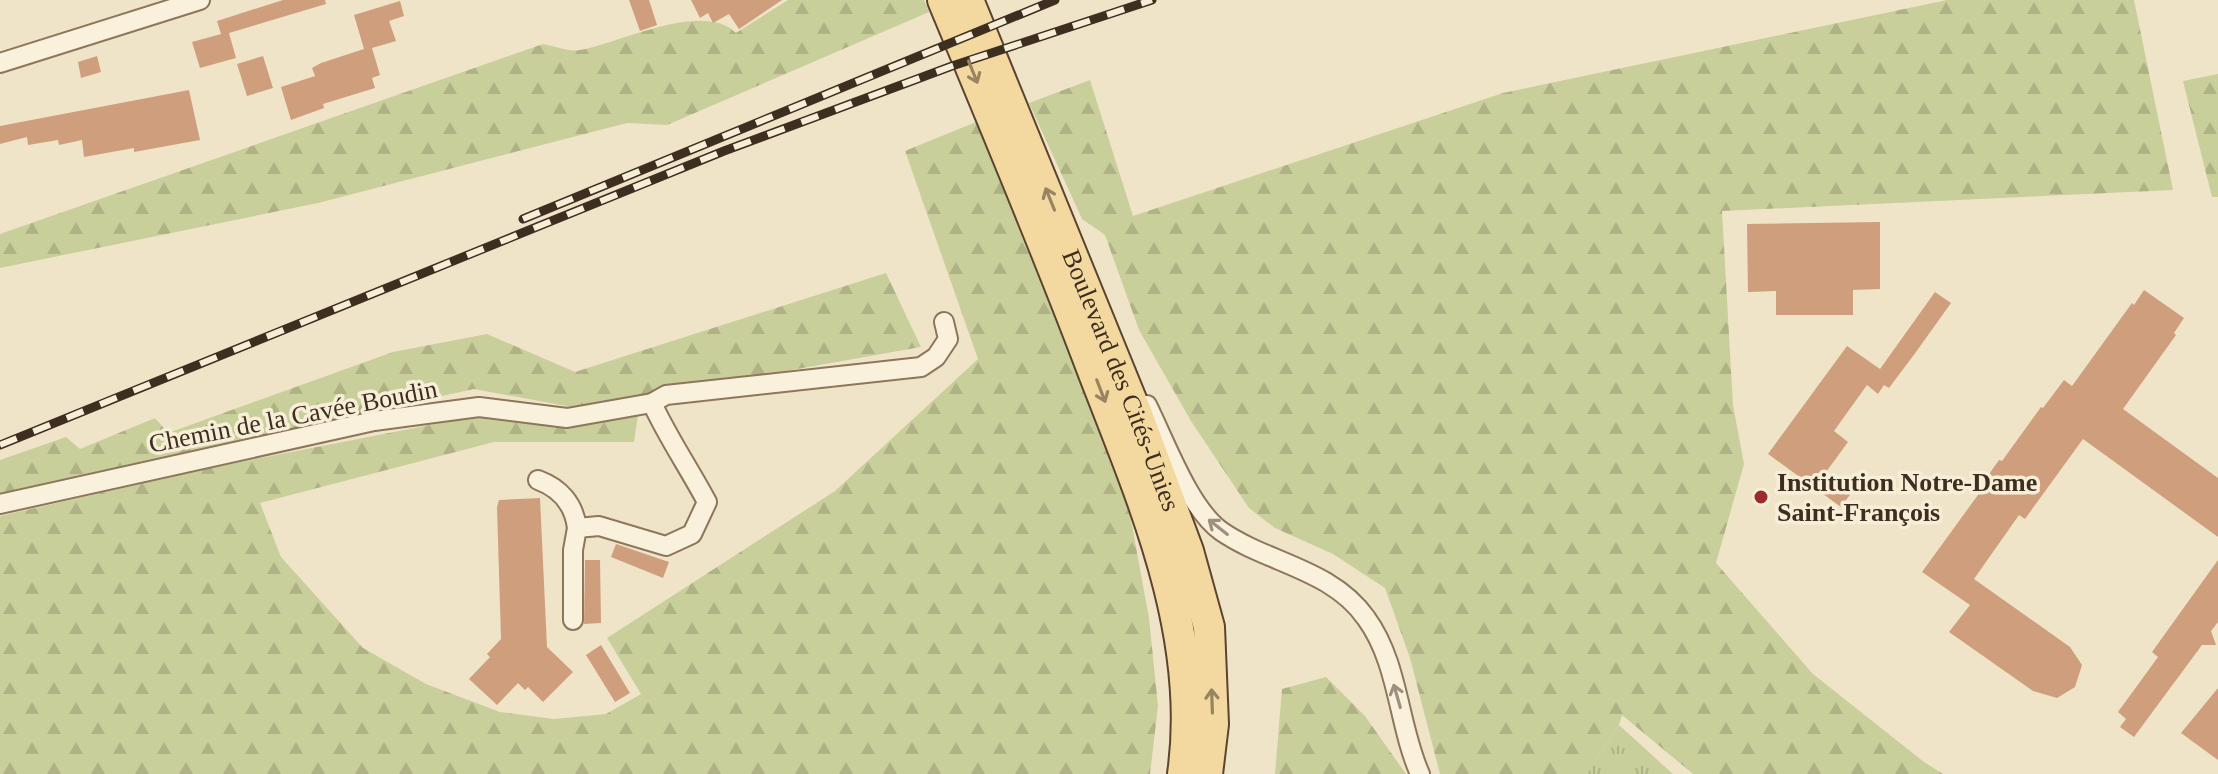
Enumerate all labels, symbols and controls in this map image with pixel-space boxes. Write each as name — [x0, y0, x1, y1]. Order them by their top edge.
one-way arrow — [967, 59, 981, 84]
one-way arrow — [1041, 187, 1056, 212]
street label: Boulevard des Cités-Unies — [1056, 245, 1186, 515]
street label: Chemin de la Cavée Boudin — [146, 374, 440, 459]
one-way arrow — [1095, 379, 1109, 403]
place label: Institution Notre‐Dame Saint‐François — [1777, 468, 2037, 527]
marker: Institution Notre‐Dame Saint‐François — [1752, 488, 1770, 506]
one-way arrow — [1208, 519, 1229, 537]
one-way arrow — [1389, 683, 1404, 709]
one-way arrow — [1204, 688, 1219, 715]

